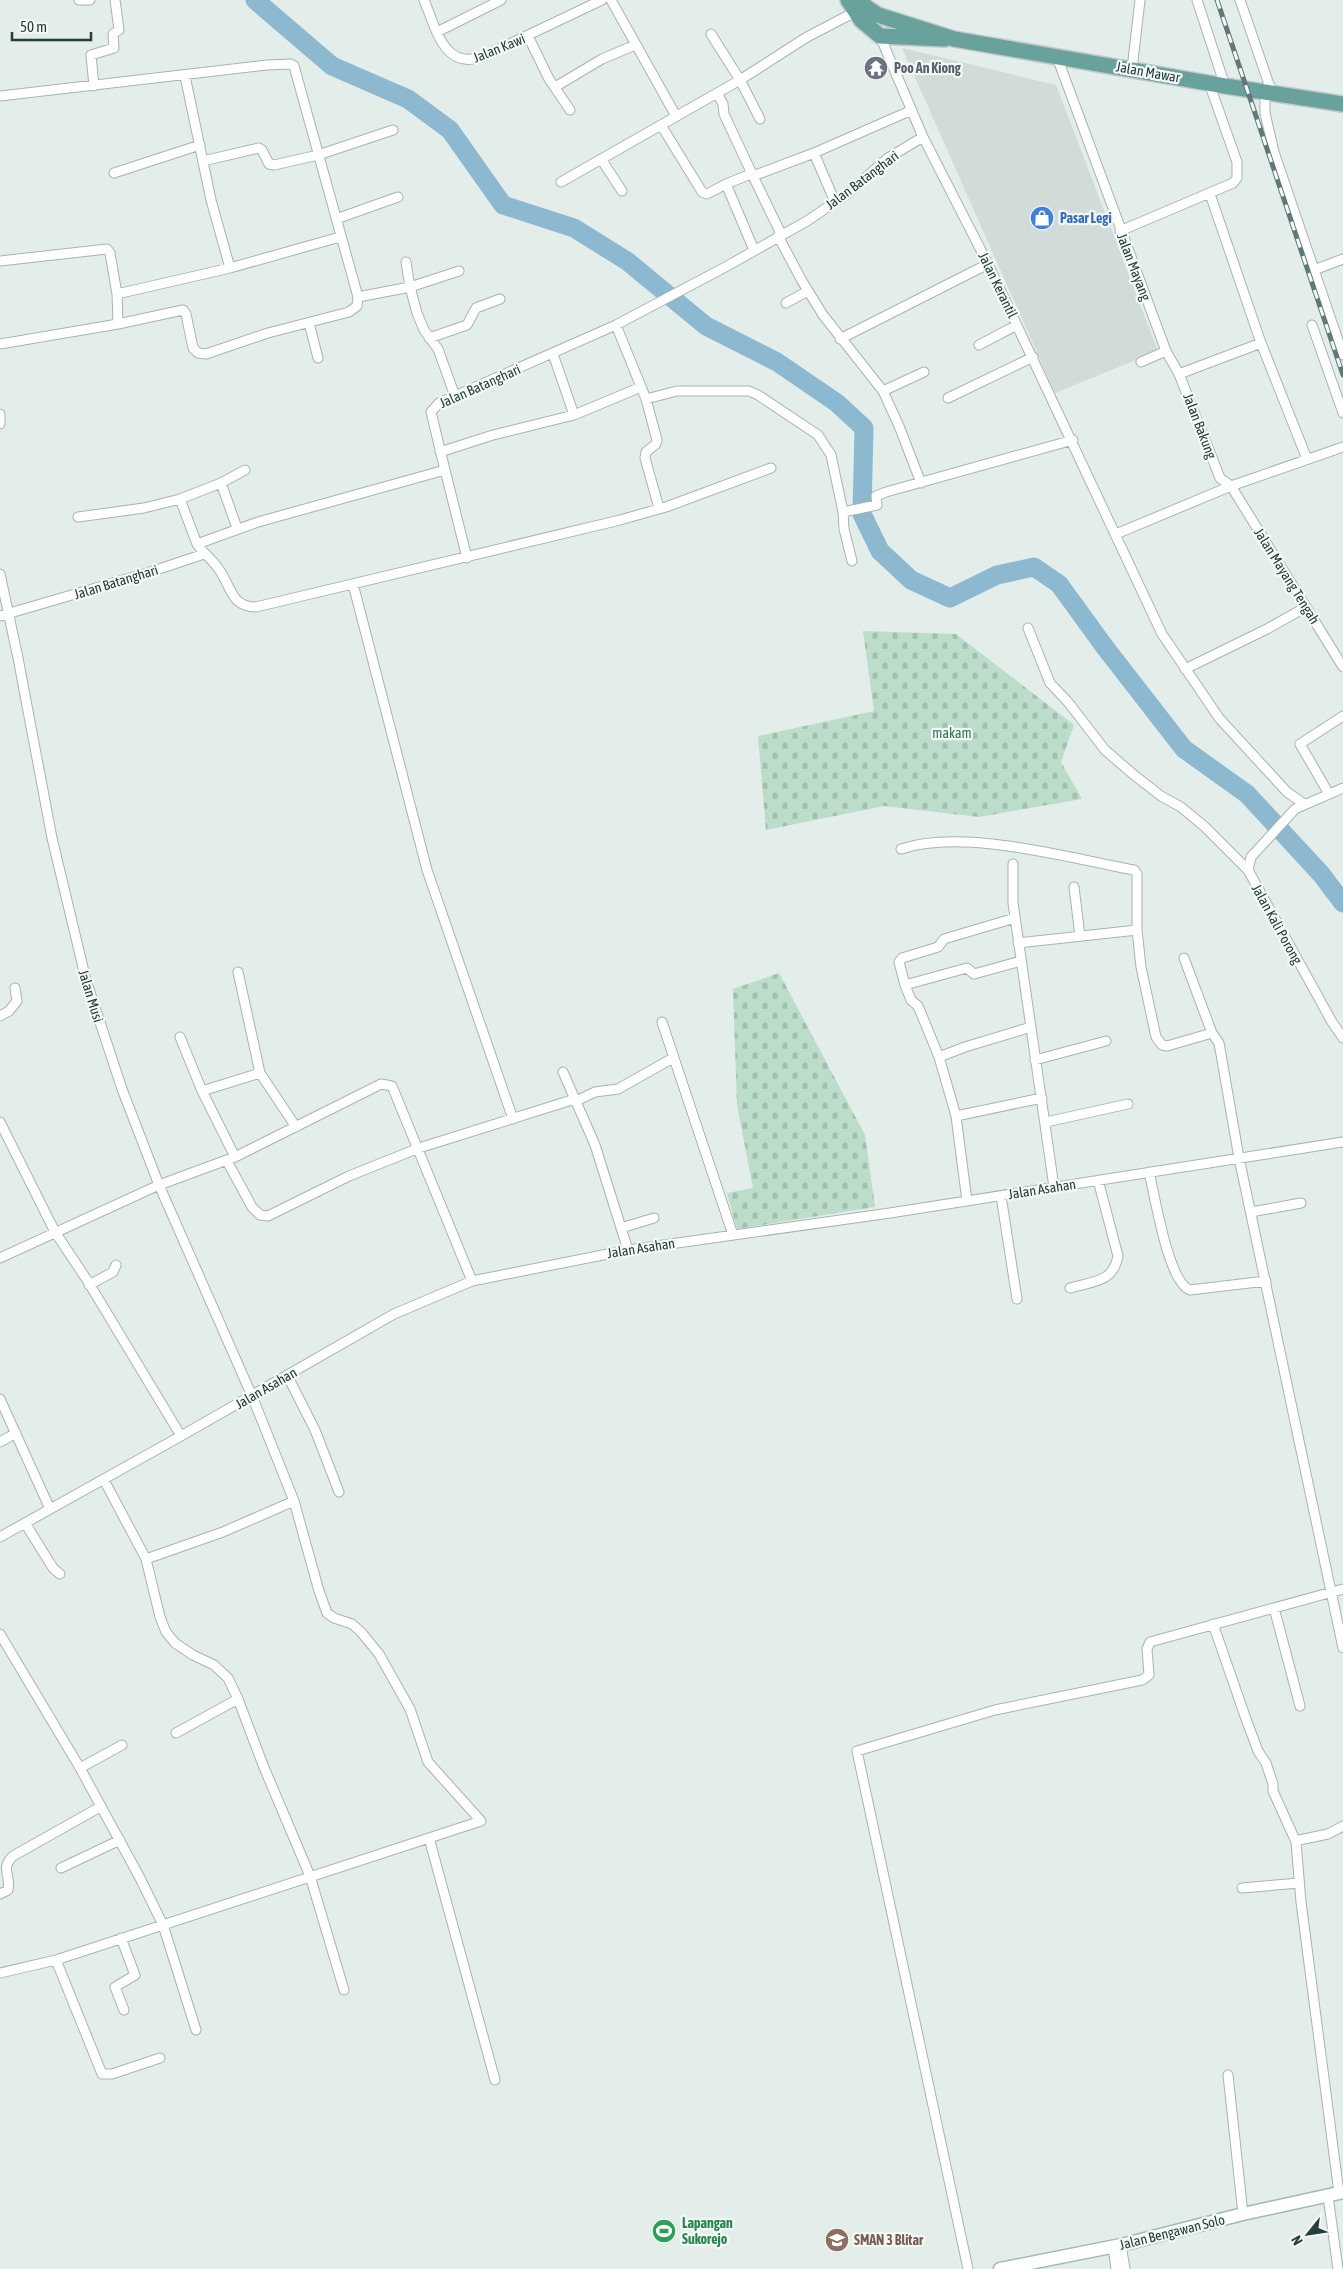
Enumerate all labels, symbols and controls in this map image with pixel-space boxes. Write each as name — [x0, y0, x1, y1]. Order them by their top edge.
scale bar — [12, 10, 91, 42]
text: 50 m — [20, 18, 47, 35]
street label: Jalan Kawi — [471, 30, 527, 66]
temple icon: Poo An Kiong — [863, 55, 889, 81]
street label: Jalan Mawar — [1115, 59, 1182, 86]
place label: Poo An Kiong — [894, 60, 962, 76]
street label: Jalan Batanghari — [822, 147, 902, 213]
shop icon: Pasar Legi — [1029, 205, 1055, 231]
place label: Pasar Legi — [1060, 210, 1112, 226]
street label: Jalan Mayang — [1114, 231, 1154, 303]
street label: Jalan Kerantil — [975, 250, 1021, 321]
street label: Jalan Batanghari — [437, 361, 523, 411]
street label: Jalan Bakung — [1180, 391, 1220, 461]
street label: Jalan Mayang Tengah — [1251, 525, 1323, 627]
street label: Jalan Batanghari — [72, 562, 160, 602]
park label: makam — [932, 725, 972, 741]
street label: Jalan Kali Porong — [1249, 881, 1305, 967]
street label: Jalan Musi — [75, 968, 107, 1024]
street label: Jalan Asahan — [1007, 1176, 1077, 1202]
street label: Jalan Asahan — [606, 1235, 676, 1261]
street label: Jalan Asahan — [232, 1364, 300, 1412]
north arrow — [1283, 2209, 1333, 2259]
street label: Jalan Bengawan Solo — [1118, 2211, 1226, 2253]
place label: Lapangan Sukorejo — [682, 2215, 733, 2247]
sports icon: Lapangan Sukorejo — [651, 2218, 677, 2244]
school or university icon: SMAN 3 Blitar — [824, 2227, 850, 2253]
place label: SMAN 3 Blitar — [854, 2232, 924, 2248]
text: N — [1288, 2233, 1306, 2248]

